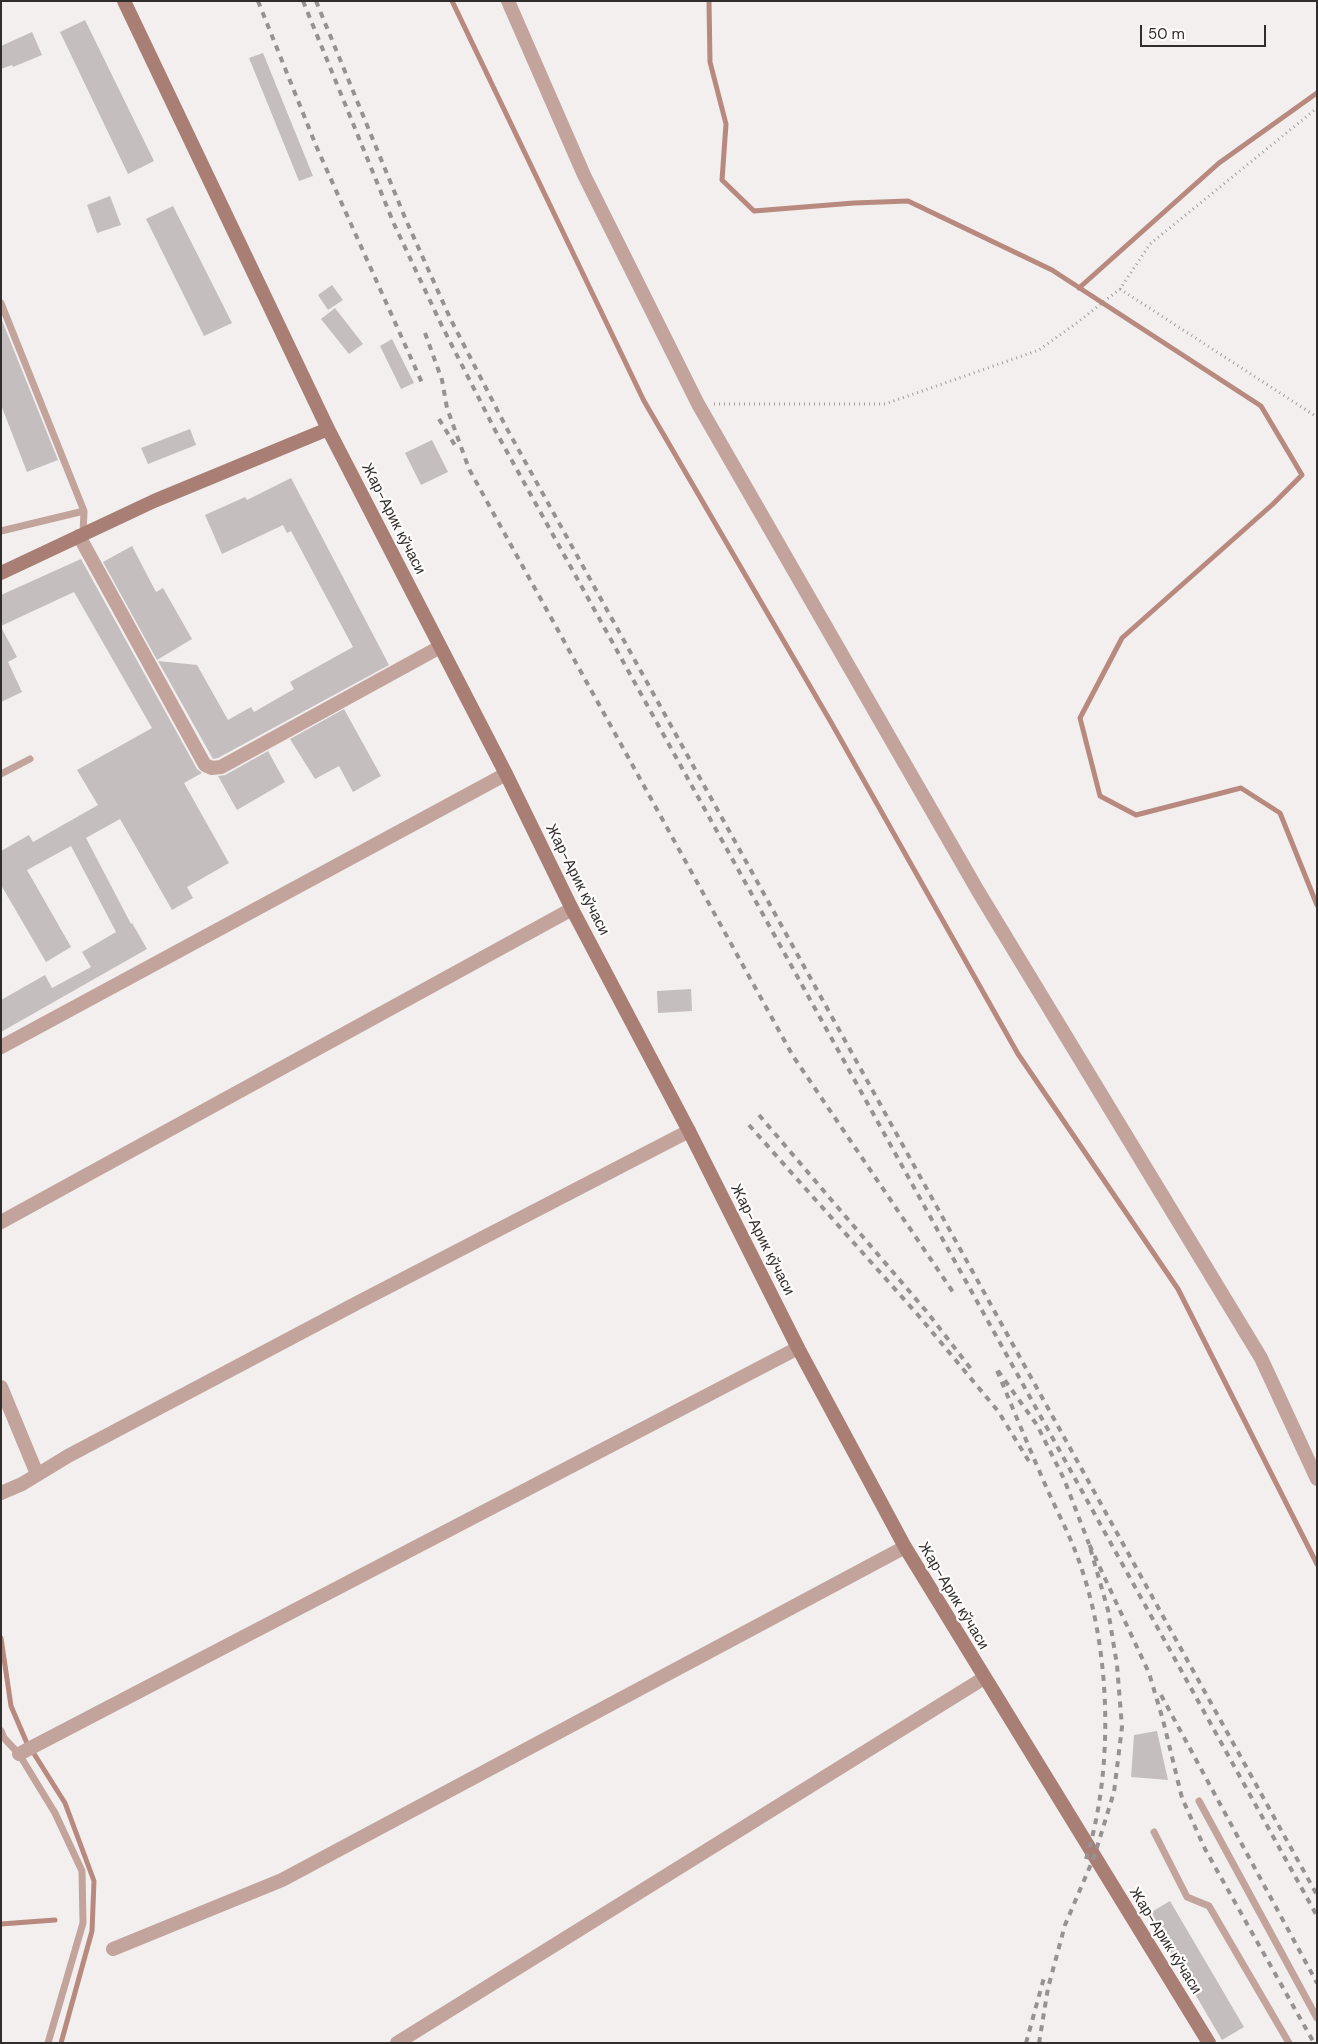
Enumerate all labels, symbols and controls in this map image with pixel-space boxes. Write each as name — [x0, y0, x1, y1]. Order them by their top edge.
scale bar — [1143, 15, 1269, 47]
text: 50 m — [1148, 24, 1185, 44]
street label: Жар-Арик кўчаси — [357, 460, 429, 578]
street label: Жар-Арик кўчаси — [541, 821, 613, 939]
street label: Жар-Арик кўчаси — [726, 1181, 798, 1299]
street label: Жар-Арик кўчаси — [914, 1539, 992, 1653]
street label: Жар-Арик кўчаси — [1125, 1884, 1205, 1998]

